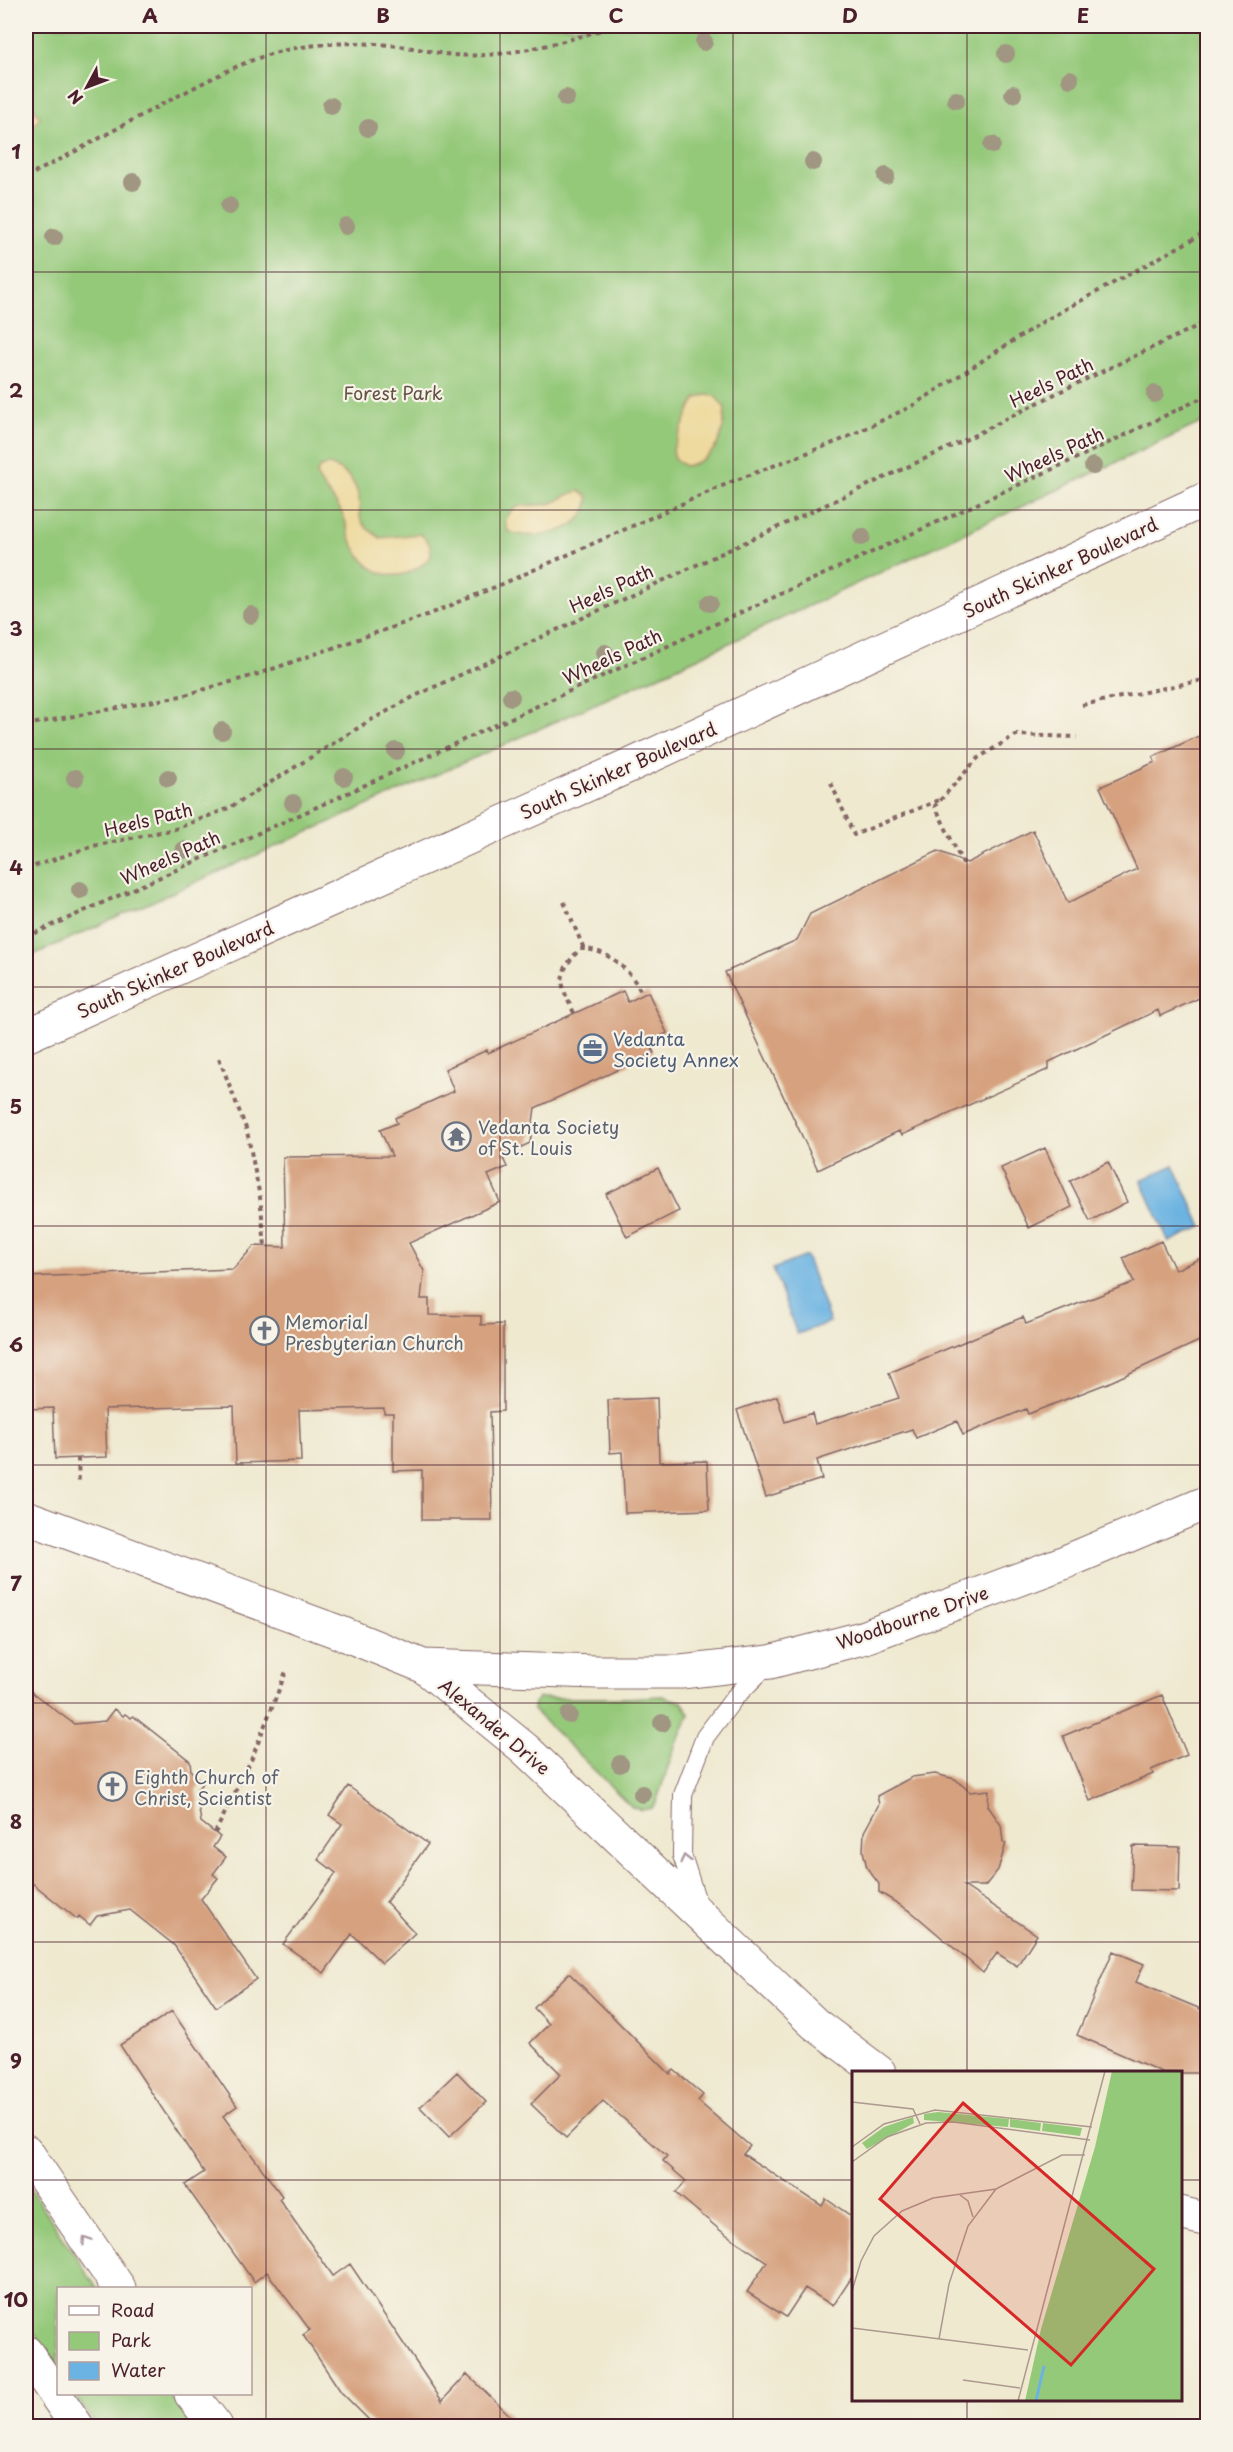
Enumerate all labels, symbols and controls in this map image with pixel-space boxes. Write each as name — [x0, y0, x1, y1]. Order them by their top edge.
text: A — [142, 0, 158, 30]
text: B — [376, 0, 390, 30]
text: C — [608, 0, 624, 30]
text: D — [842, 0, 858, 30]
text: E — [1077, 0, 1089, 30]
north arrow — [57, 57, 117, 117]
text: N — [62, 85, 88, 110]
text: 1 — [11, 136, 21, 166]
street label: Heels Path — [1005, 350, 1097, 414]
text: 2 — [9, 375, 23, 405]
park label: Forest Park — [343, 379, 443, 406]
street label: Wheels Path — [1000, 419, 1108, 489]
street label: South Skinker Boulevard — [958, 510, 1162, 624]
street label: Heels Path — [564, 557, 658, 619]
text: 3 — [9, 613, 23, 643]
street label: Wheels Path — [558, 621, 666, 691]
street label: South Skinker Boulevard — [516, 714, 720, 826]
street label: Heels Path — [101, 795, 195, 843]
street label: Wheels Path — [116, 823, 224, 891]
text: 4 — [9, 852, 23, 882]
street label: South Skinker Boulevard — [73, 913, 277, 1025]
place label: Vedanta Society Annex — [613, 1025, 739, 1073]
office icon: Vedanta Society Annex — [576, 1032, 608, 1064]
text: 5 — [10, 1091, 22, 1121]
place label: Vedanta Society of St. Louis — [478, 1113, 619, 1161]
temple icon: Vedanta Society of St. Louis — [441, 1120, 473, 1152]
place label: Memorial Presbyterian Church — [285, 1308, 464, 1356]
church icon: Memorial Presbyterian Church — [248, 1315, 280, 1347]
text: 6 — [9, 1329, 23, 1359]
text: 7 — [10, 1568, 22, 1598]
street label: Woodbourne Drive — [832, 1578, 992, 1656]
street label: Alexander Drive — [434, 1671, 556, 1781]
place label: Eighth Church of Christ, Scientist — [134, 1763, 280, 1811]
church icon: Eighth Church of Christ, Scientist — [97, 1770, 129, 1802]
text: 8 — [10, 1806, 22, 1836]
one-way arrow — [679, 1855, 692, 1865]
text: 9 — [10, 2045, 22, 2075]
inset map — [852, 2071, 1182, 2401]
one-way arrow — [82, 2236, 93, 2247]
text: 10 — [4, 2284, 28, 2314]
legend — [57, 2287, 252, 2395]
text: Road — [111, 2296, 155, 2323]
text: Park — [111, 2326, 151, 2353]
text: Water — [111, 2356, 166, 2383]

